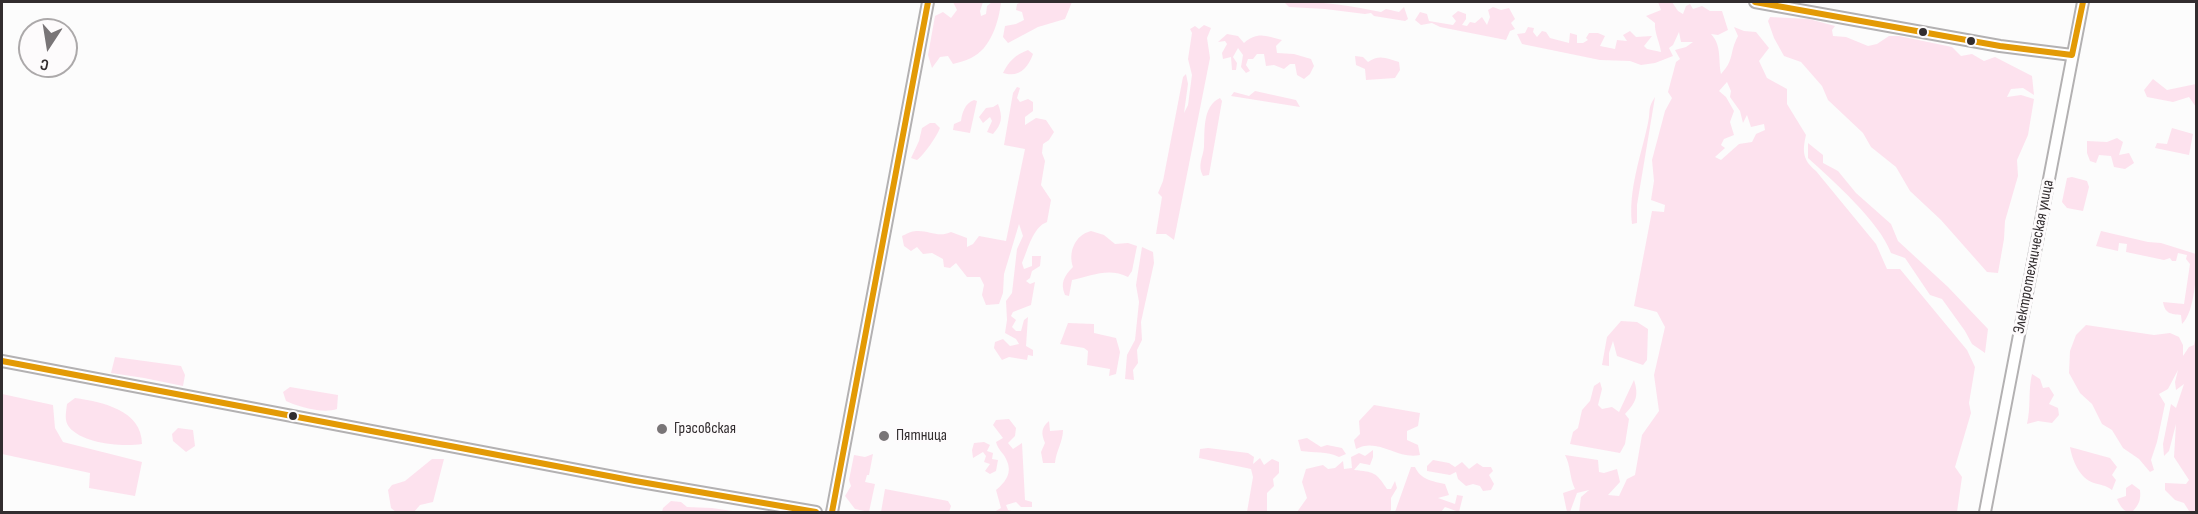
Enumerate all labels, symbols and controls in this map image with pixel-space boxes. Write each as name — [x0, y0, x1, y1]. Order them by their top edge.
north arrow — [18, 18, 78, 78]
unlabelled marker — [1917, 26, 1929, 38]
unlabelled marker — [1965, 35, 1977, 47]
text: С — [39, 54, 51, 74]
street label: Электротехническая улица — [2010, 178, 2058, 336]
unlabelled marker — [287, 410, 299, 422]
place label: Грэсовская — [674, 419, 736, 439]
marker: Грэсовская — [655, 422, 669, 436]
place label: Пятница — [896, 426, 947, 446]
marker: Пятница — [877, 429, 891, 443]

